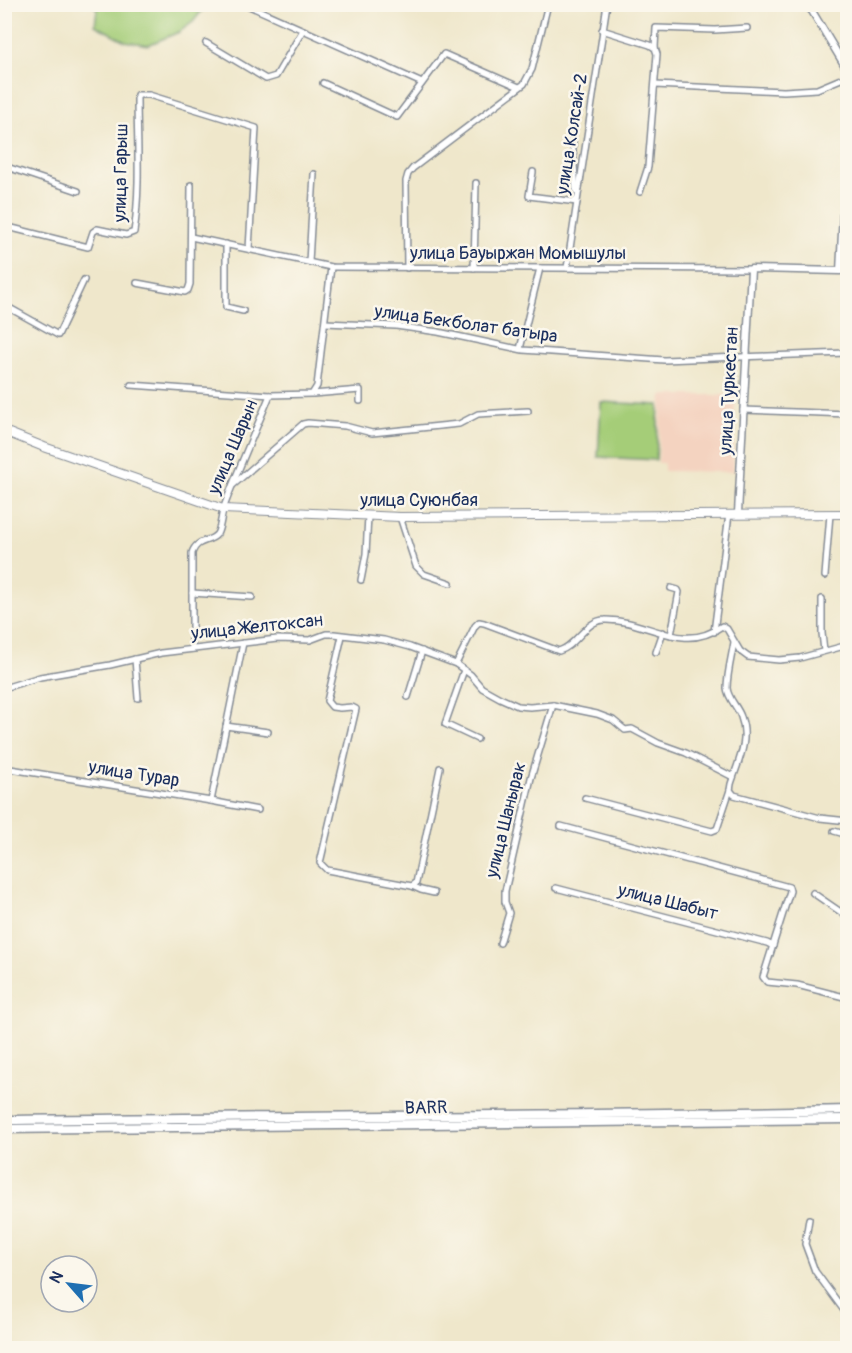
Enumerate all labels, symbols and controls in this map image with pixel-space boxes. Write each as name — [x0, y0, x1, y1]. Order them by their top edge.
street label: улица Колсай-2 — [551, 72, 593, 197]
street label: улица Гарыш — [109, 124, 133, 223]
street label: улица Бауыржан Момышулы — [409, 242, 626, 265]
street label: улица Бекболат батыра — [372, 300, 559, 348]
street label: улица Туркестан — [714, 326, 744, 457]
street label: улица Шарын — [202, 396, 263, 499]
street label: улица Суюнбая — [359, 489, 478, 512]
street label: улица Желтоксан — [189, 609, 324, 645]
street label: улица Турар — [86, 755, 181, 793]
street label: улица Шанырак — [480, 760, 531, 881]
street label: улица Шабыт — [615, 878, 720, 926]
street label: BARR — [404, 1096, 448, 1120]
north arrow — [39, 1254, 99, 1314]
text: N — [45, 1268, 68, 1287]

